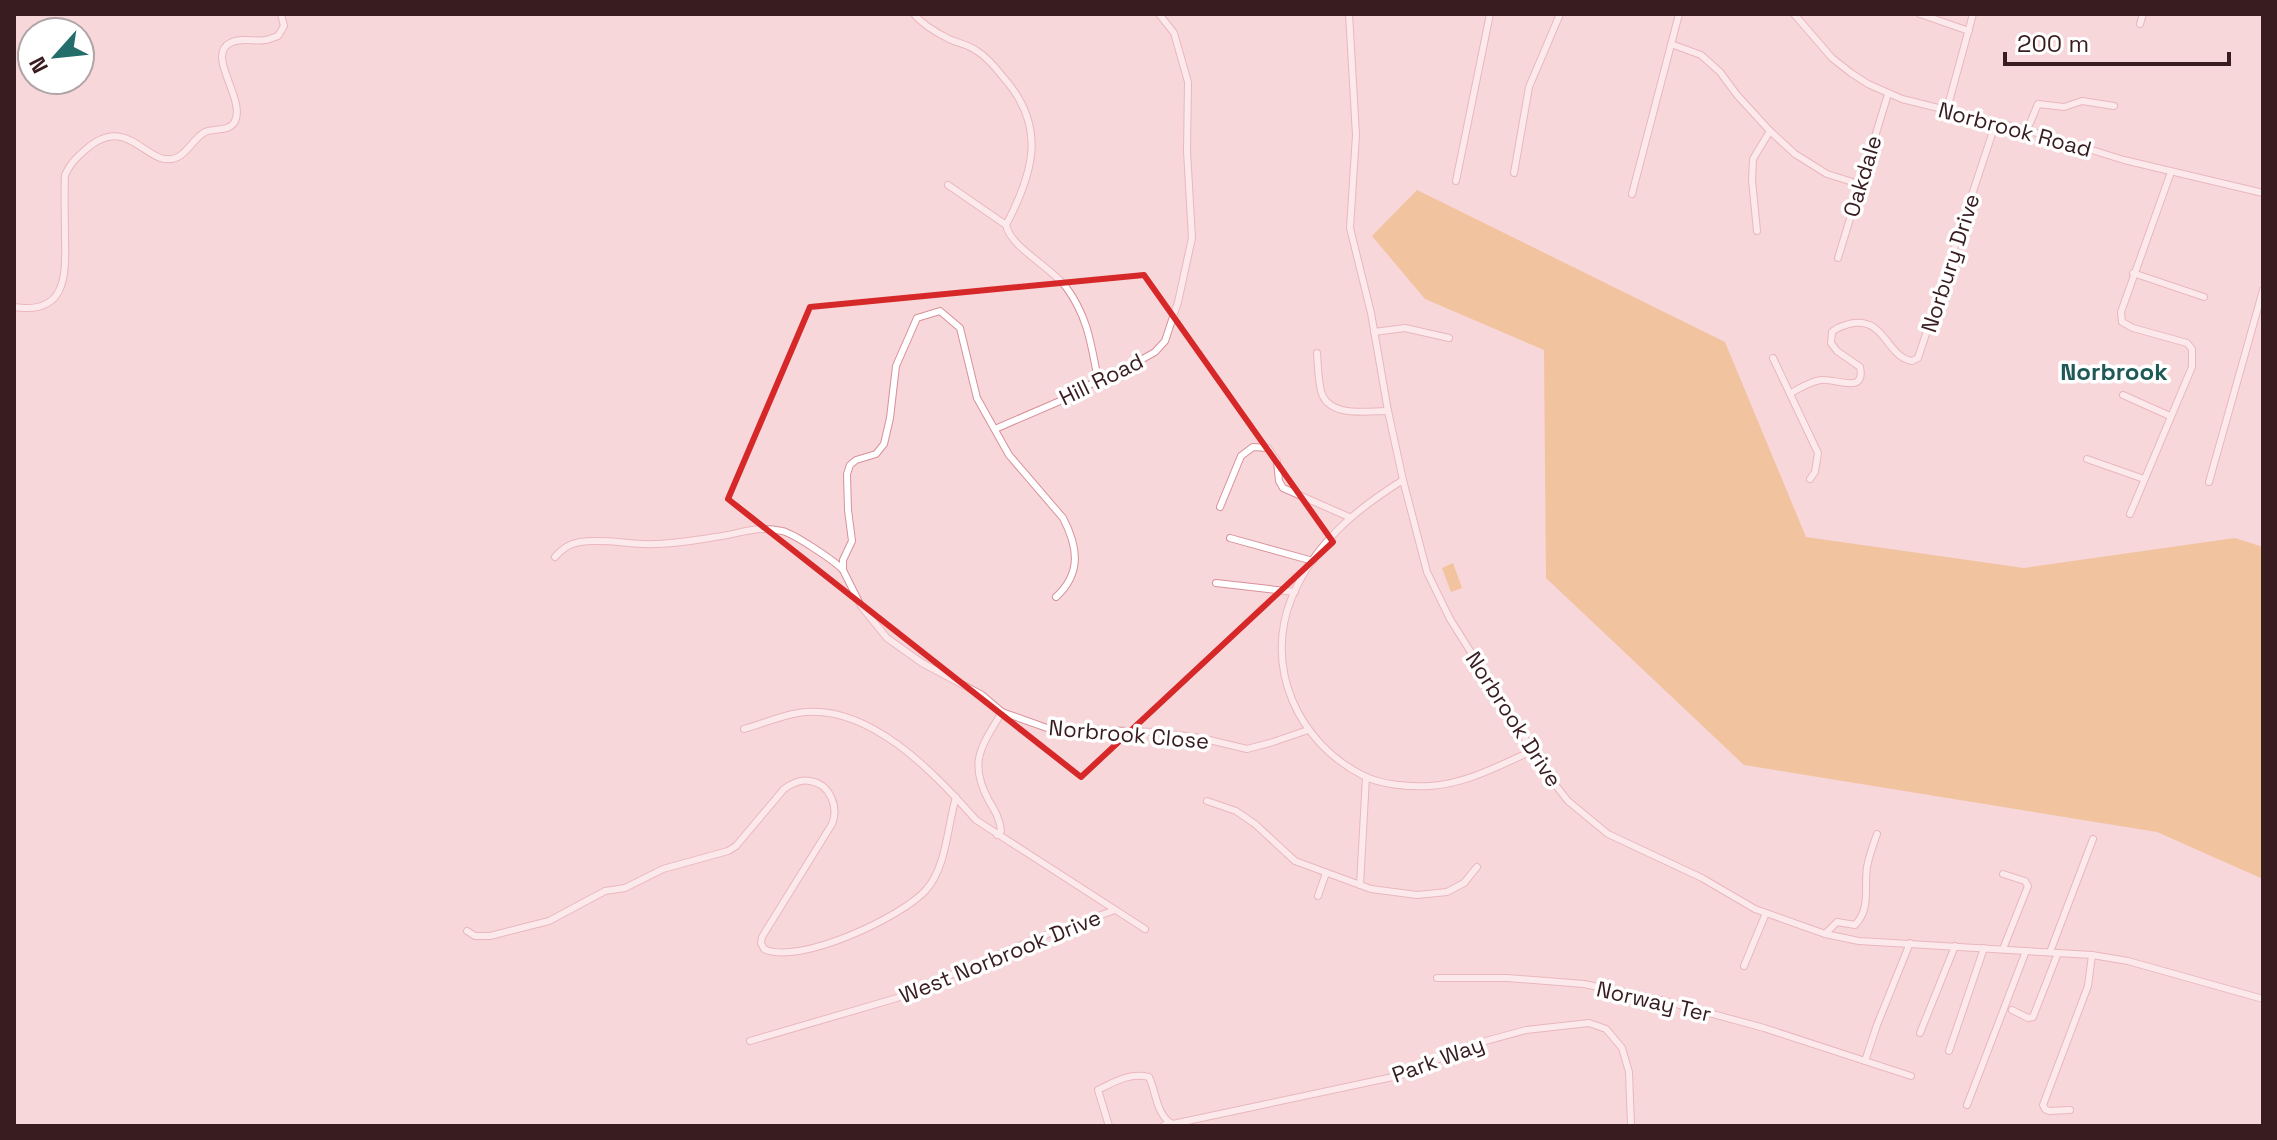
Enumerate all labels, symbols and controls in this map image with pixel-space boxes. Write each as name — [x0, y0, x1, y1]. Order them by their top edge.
north arrow — [16, 16, 96, 96]
scale bar — [2005, 16, 2229, 66]
text: 200 m — [2017, 28, 2089, 59]
text: N — [22, 52, 54, 78]
street label: Norbrook Road — [1935, 95, 2095, 163]
street label: Oakdale — [1836, 132, 1888, 220]
street label: Norbury Drive — [1914, 190, 1986, 336]
street label: Hill Road — [1054, 347, 1148, 411]
district label: Norbrook — [2060, 356, 2168, 387]
street label: Norbrook Drive — [1460, 646, 1568, 792]
street label: Norbrook Close — [1048, 713, 1210, 755]
street label: West Norbrook Drive — [895, 903, 1105, 1009]
street label: Norway Ter — [1594, 974, 1714, 1028]
street label: Park Way — [1388, 1029, 1488, 1089]

